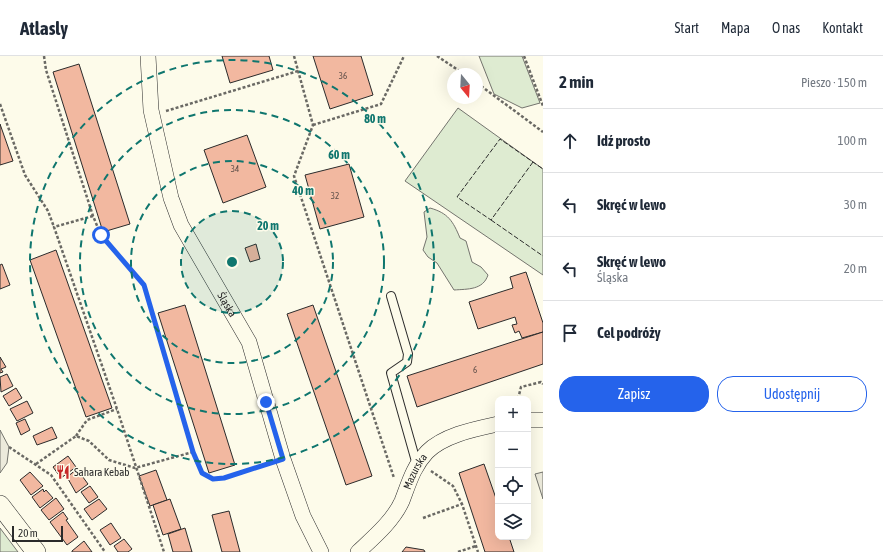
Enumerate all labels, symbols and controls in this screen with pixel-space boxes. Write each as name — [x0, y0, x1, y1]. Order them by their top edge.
text: Atlasly — [20, 17, 68, 39]
text: Start — [674, 20, 699, 36]
text: Mapa — [721, 20, 750, 36]
text: O nas — [772, 20, 800, 36]
text: Kontakt — [822, 20, 863, 36]
north arrow — [447, 68, 483, 104]
house number: 36 — [339, 71, 347, 81]
text: 2 min — [559, 72, 594, 92]
text: Pieszo · 150 m — [801, 75, 867, 90]
text: 80 m — [364, 112, 386, 126]
icon: ahead — [559, 130, 581, 152]
text: Idź prosto — [597, 132, 651, 149]
text: 100 m — [838, 133, 867, 148]
text: 60 m — [328, 148, 350, 162]
house number: 34 — [231, 164, 239, 174]
text: 40 m — [291, 184, 314, 198]
house number: 32 — [331, 191, 339, 201]
icon: left — [559, 194, 581, 216]
text: Skręć w lewo — [597, 196, 666, 213]
text: 30 m — [844, 197, 867, 212]
text: 20 m — [257, 219, 279, 233]
route start — [92, 226, 110, 244]
text: Skręć w lewo — [597, 253, 666, 270]
centre of rings — [225, 255, 239, 269]
icon: left — [559, 258, 581, 280]
text: 20 m — [844, 261, 867, 276]
text: Śląska — [597, 270, 628, 285]
street label: Śląska — [215, 290, 239, 319]
icon: arrive — [559, 322, 581, 344]
text: Cel podróży — [597, 324, 661, 341]
house number: 6 — [473, 365, 477, 375]
button: Zapisz — [559, 376, 709, 412]
button: Udostępnij — [717, 376, 867, 412]
route end — [257, 393, 275, 411]
map controls — [495, 396, 531, 540]
button: + — [495, 396, 531, 432]
button: − — [495, 432, 531, 468]
street label: Mazurska — [401, 451, 429, 491]
restaurant icon: Sahara Kebab — [55, 464, 71, 480]
place label: Sahara Kebab — [74, 466, 130, 478]
button: locate — [495, 468, 531, 504]
button: layers — [495, 504, 531, 540]
scale bar — [12, 524, 63, 543]
text: 20 m — [18, 527, 38, 539]

